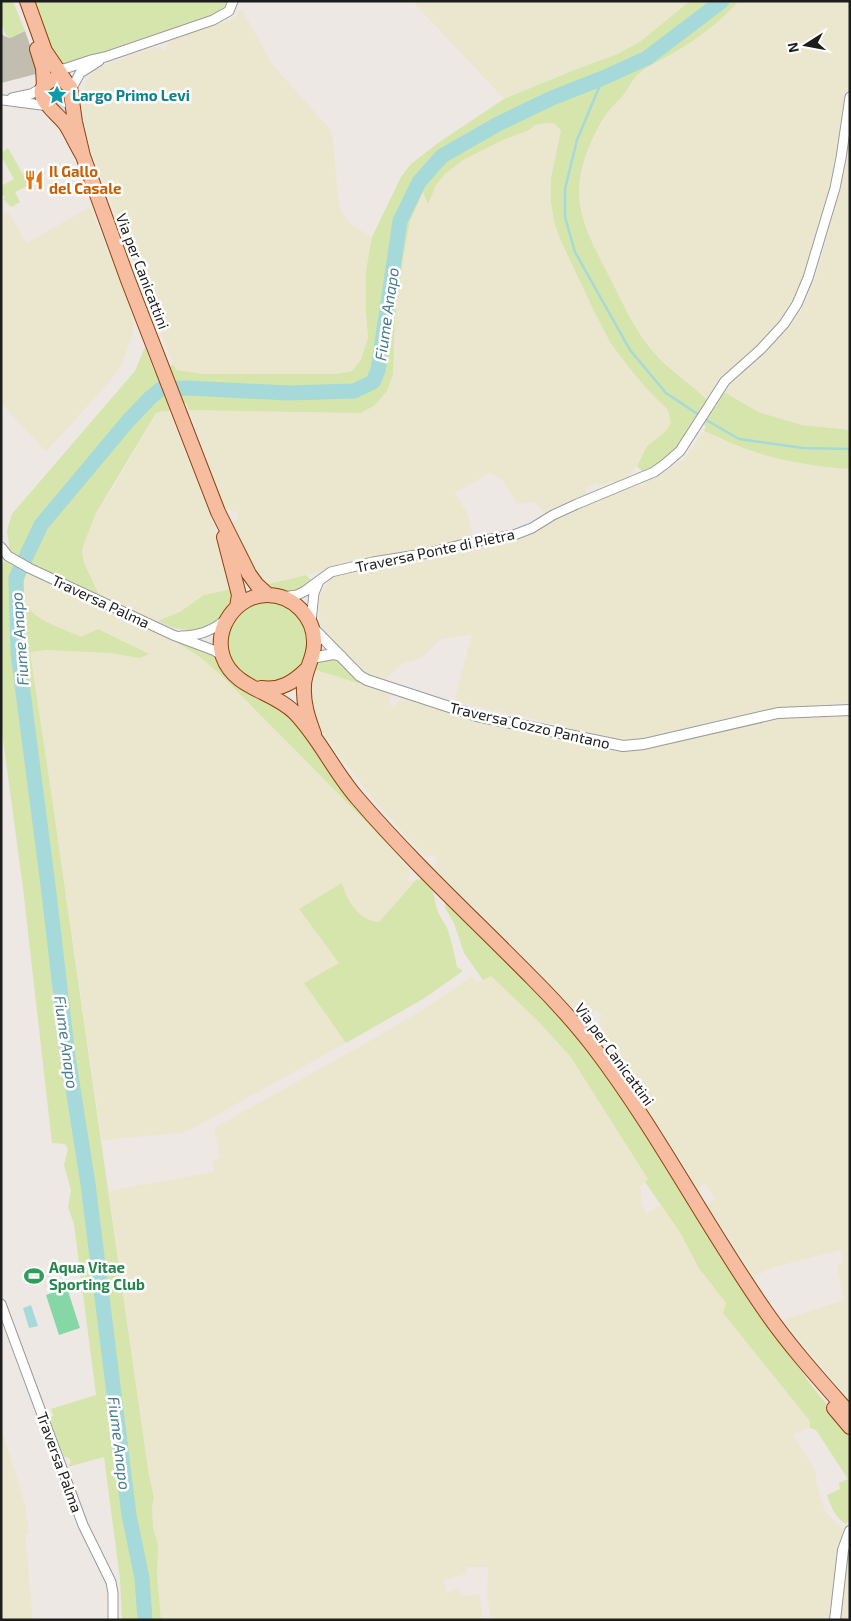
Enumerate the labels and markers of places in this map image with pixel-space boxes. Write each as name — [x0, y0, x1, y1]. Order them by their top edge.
place icon: Largo Primo Levi — [46, 84, 68, 106]
place label: Largo Primo Levi — [72, 86, 190, 104]
place label: Il Gallo del Casale — [49, 162, 122, 197]
restaurant icon: Il Gallo del Casale — [23, 169, 45, 191]
place label: Aqua Vitae Sporting Club — [49, 1258, 145, 1293]
sports icon: Aqua Vitae Sporting Club — [23, 1265, 45, 1287]

